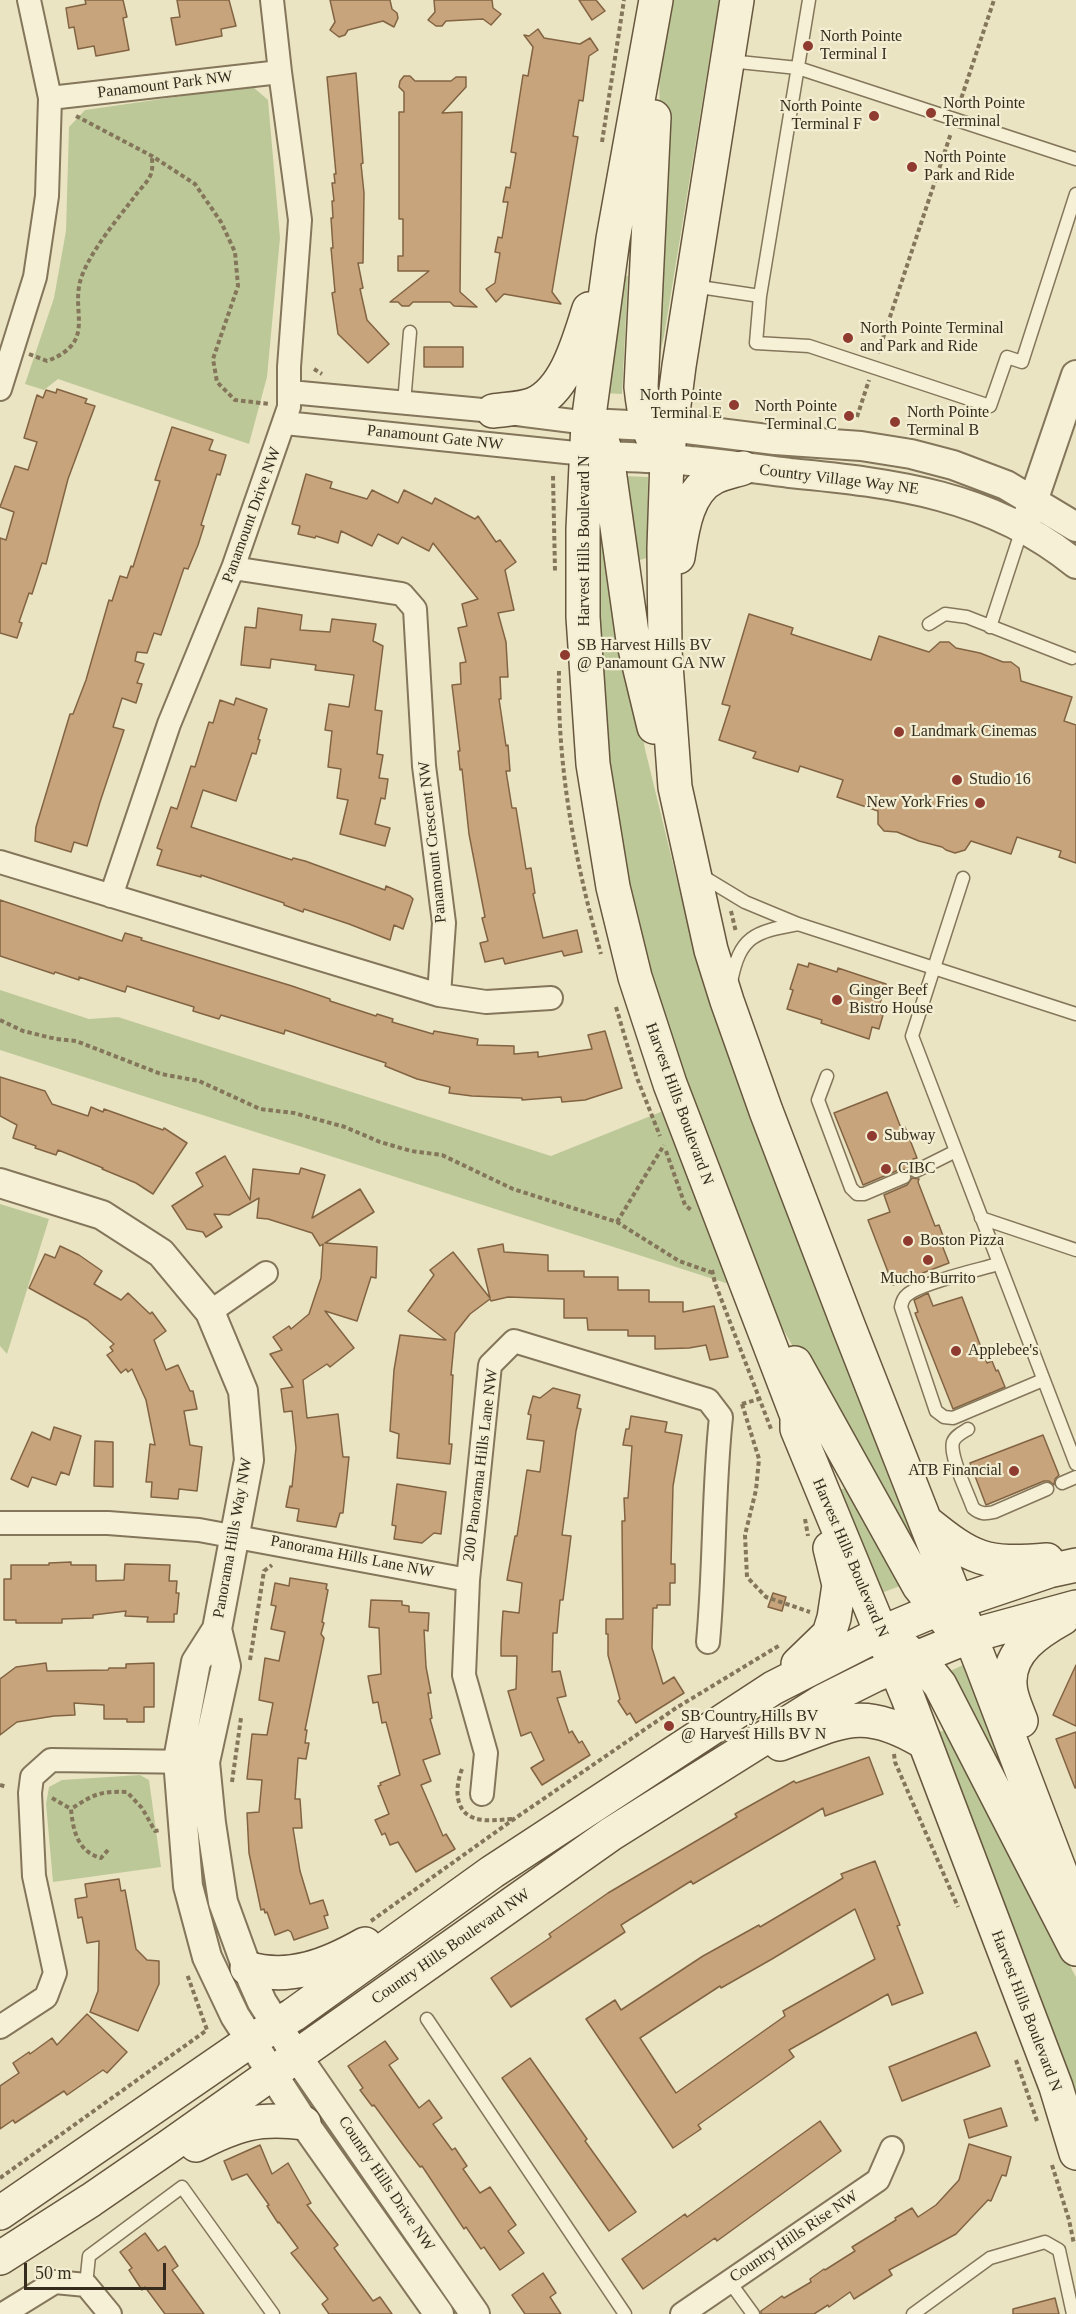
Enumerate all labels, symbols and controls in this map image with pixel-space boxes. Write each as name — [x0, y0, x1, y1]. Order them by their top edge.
place label: North Pointe Terminal I — [820, 27, 902, 65]
marker: North Pointe Terminal I — [801, 39, 815, 53]
street label: Panamount Park NW — [96, 67, 234, 103]
place label: North Pointe Terminal — [943, 94, 1025, 132]
place label: North Pointe Terminal F — [780, 97, 862, 135]
marker: North Pointe Terminal — [924, 106, 938, 120]
marker: North Pointe Terminal F — [867, 109, 881, 123]
place label: North Pointe Park and Ride — [924, 148, 1015, 186]
marker: North Pointe Park and Ride — [905, 160, 919, 174]
place label: North Pointe Terminal and Park and Ride — [860, 319, 1004, 357]
marker: North Pointe Terminal and Park and Ride — [841, 331, 855, 345]
place label: North Pointe Terminal E — [640, 386, 722, 424]
place label: North Pointe Terminal C — [755, 397, 837, 435]
marker: North Pointe Terminal E — [727, 398, 741, 412]
place label: North Pointe Terminal B — [907, 403, 989, 441]
marker: North Pointe Terminal C — [842, 409, 856, 423]
marker: North Pointe Terminal B — [888, 415, 902, 429]
street label: Panamount Gate NW — [366, 421, 504, 455]
street label: Panamount Drive NW — [219, 444, 285, 586]
street label: Harvest Hills Boulevard N — [575, 455, 595, 627]
street label: Country Village Way NE — [758, 461, 920, 499]
place label: SB Harvest Hills BV @ Panamount GA NW — [577, 636, 725, 674]
marker: SB Harvest Hills BV @ Panamount GA NW — [558, 648, 572, 662]
place label: Landmark Cinemas — [911, 722, 1037, 742]
marker: Landmark Cinemas — [892, 725, 906, 739]
street label: Panamount Crescent NW — [415, 760, 451, 924]
place label: Studio 16 — [969, 770, 1031, 790]
marker: Studio 16 — [950, 773, 964, 787]
place label: New York Fries — [867, 793, 968, 813]
marker: New York Fries — [973, 796, 987, 810]
place label: Ginger Beef Bistro House — [849, 981, 933, 1019]
marker: Ginger Beef Bistro House — [830, 993, 844, 1007]
street label: Harvest Hills Boulevard N — [641, 1020, 717, 1188]
place label: Subway — [884, 1126, 936, 1146]
marker: Subway — [865, 1129, 879, 1143]
place label: CIBC — [898, 1159, 935, 1179]
marker: CIBC — [879, 1162, 893, 1176]
place label: Boston Pizza — [920, 1231, 1004, 1251]
marker: Boston Pizza — [901, 1234, 915, 1248]
marker: Mucho Burrito — [921, 1253, 935, 1267]
place label: Mucho Burrito — [880, 1269, 976, 1289]
place label: Applebee's — [968, 1341, 1038, 1361]
marker: Applebee's — [949, 1344, 963, 1358]
street label: 200 Panorama Hills Lane NW — [460, 1368, 502, 1562]
street label: Panorama Hills Way NW — [209, 1456, 257, 1620]
place label: ATB Financial — [908, 1461, 1002, 1481]
marker: ATB Financial — [1007, 1464, 1021, 1478]
street label: Harvest Hills Boulevard N — [808, 1476, 892, 1640]
street label: Panorama Hills Lane NW — [269, 1532, 435, 1582]
place label: SB Country Hills BV @ Harvest Hills BV N — [681, 1707, 826, 1745]
marker: SB Country Hills BV @ Harvest Hills BV N — [662, 1719, 676, 1733]
street label: Country Hills Boulevard NW — [368, 1885, 534, 2009]
street label: Harvest Hills Boulevard N — [986, 1928, 1066, 2094]
street label: Country Hills Drive NW — [334, 2113, 438, 2255]
street label: Country Hills Rise NW — [726, 2187, 862, 2287]
scale bar — [27, 2251, 170, 2289]
text: 50 m — [35, 2263, 72, 2283]

